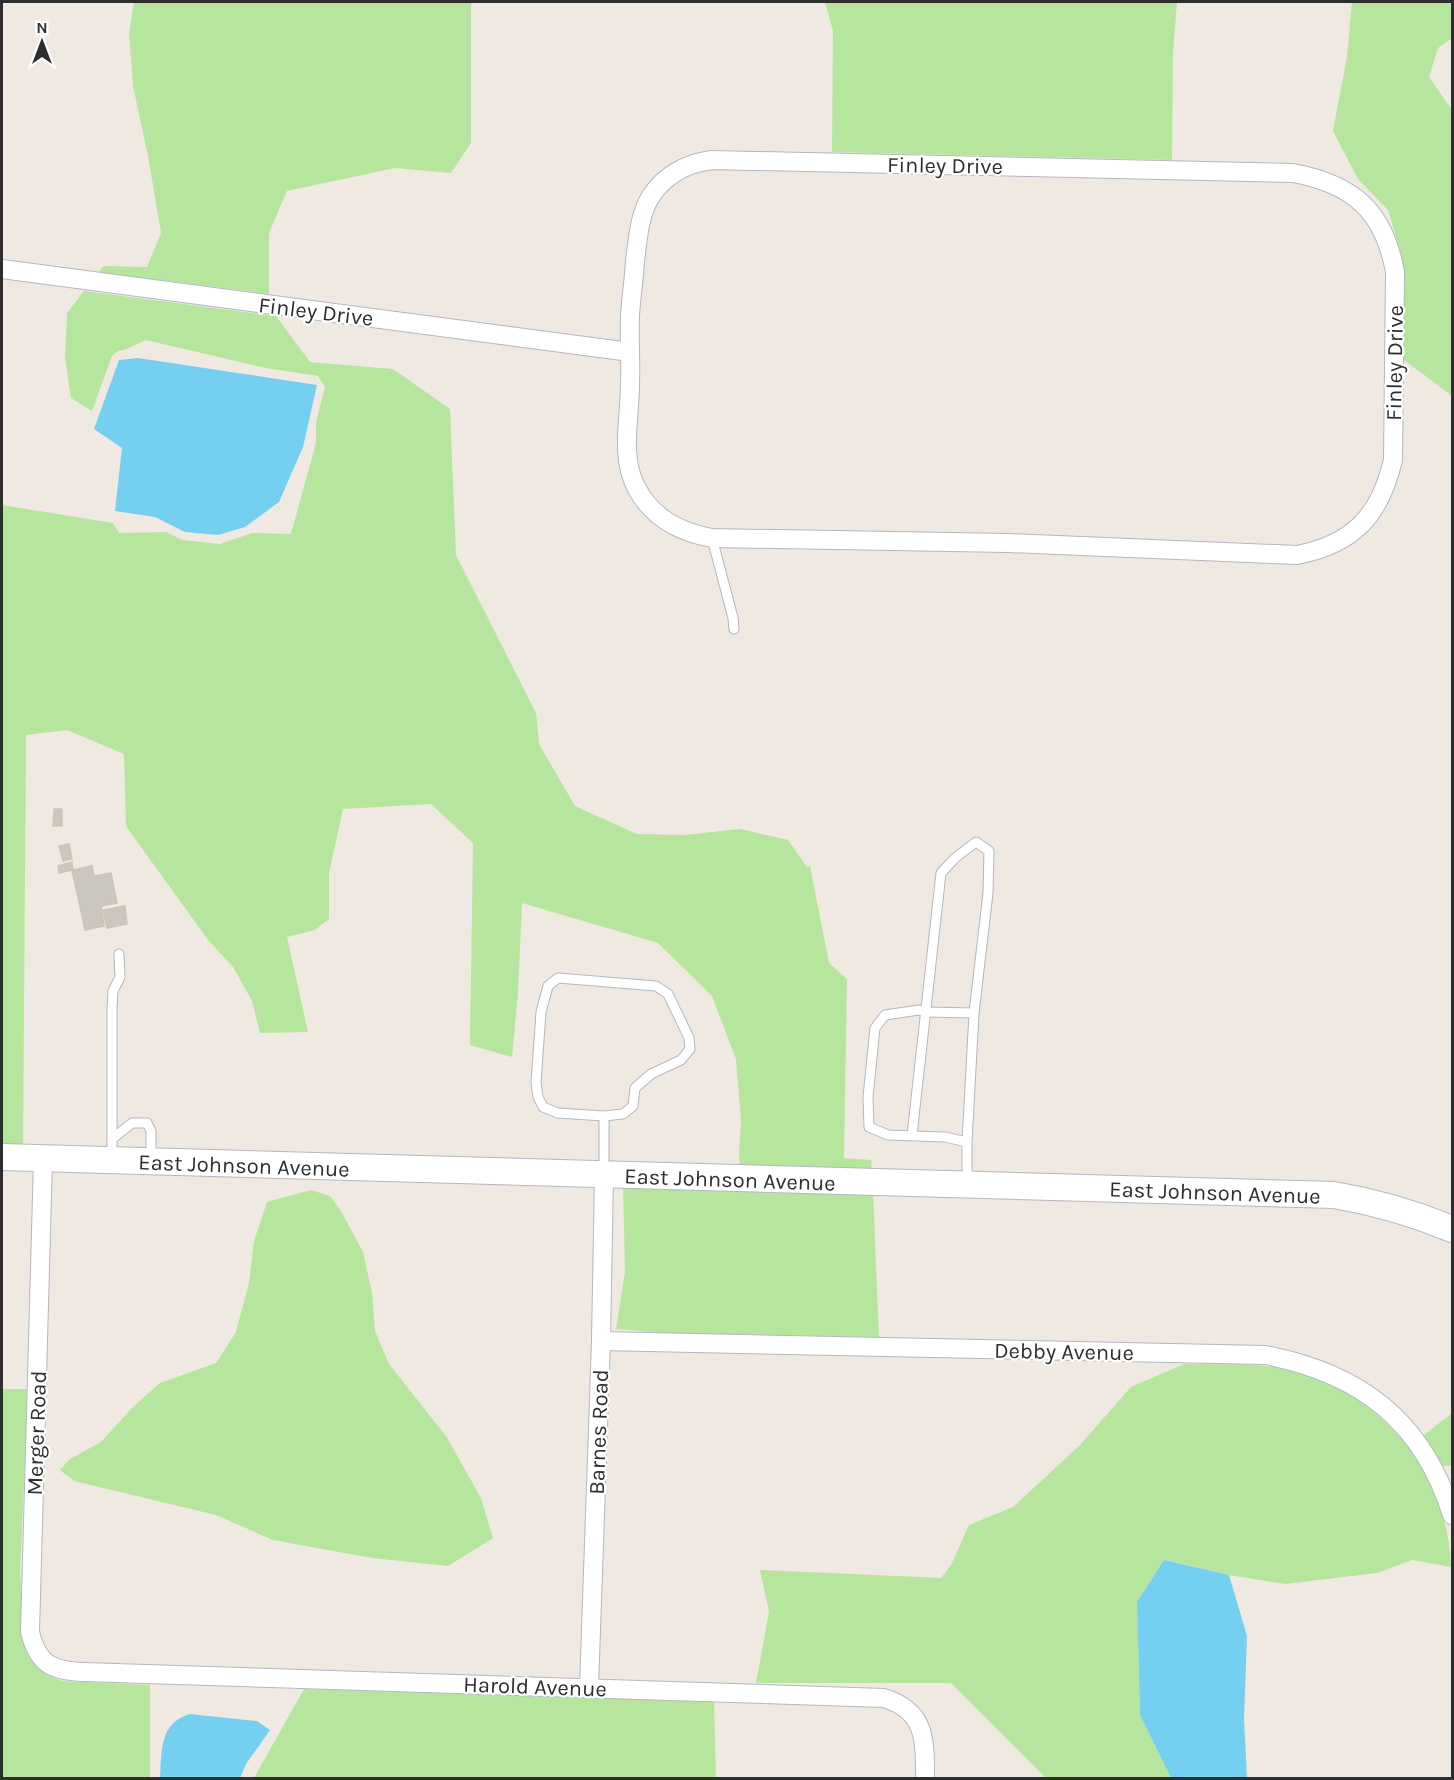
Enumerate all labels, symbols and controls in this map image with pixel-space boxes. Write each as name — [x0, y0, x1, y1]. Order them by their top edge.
north arrow — [12, 12, 72, 72]
text: N — [36, 18, 48, 37]
street label: Finley Drive — [887, 152, 1003, 180]
street label: Finley Drive — [257, 292, 375, 332]
street label: Finley Drive — [1381, 305, 1409, 421]
street label: East Johnson Avenue — [138, 1149, 350, 1183]
street label: East Johnson Avenue — [624, 1163, 836, 1197]
street label: East Johnson Avenue — [1109, 1176, 1321, 1210]
street label: Debby Avenue — [994, 1338, 1134, 1366]
street label: Barnes Road — [584, 1369, 614, 1495]
street label: Merger Road — [22, 1370, 52, 1496]
street label: Harold Avenue — [463, 1672, 607, 1702]

